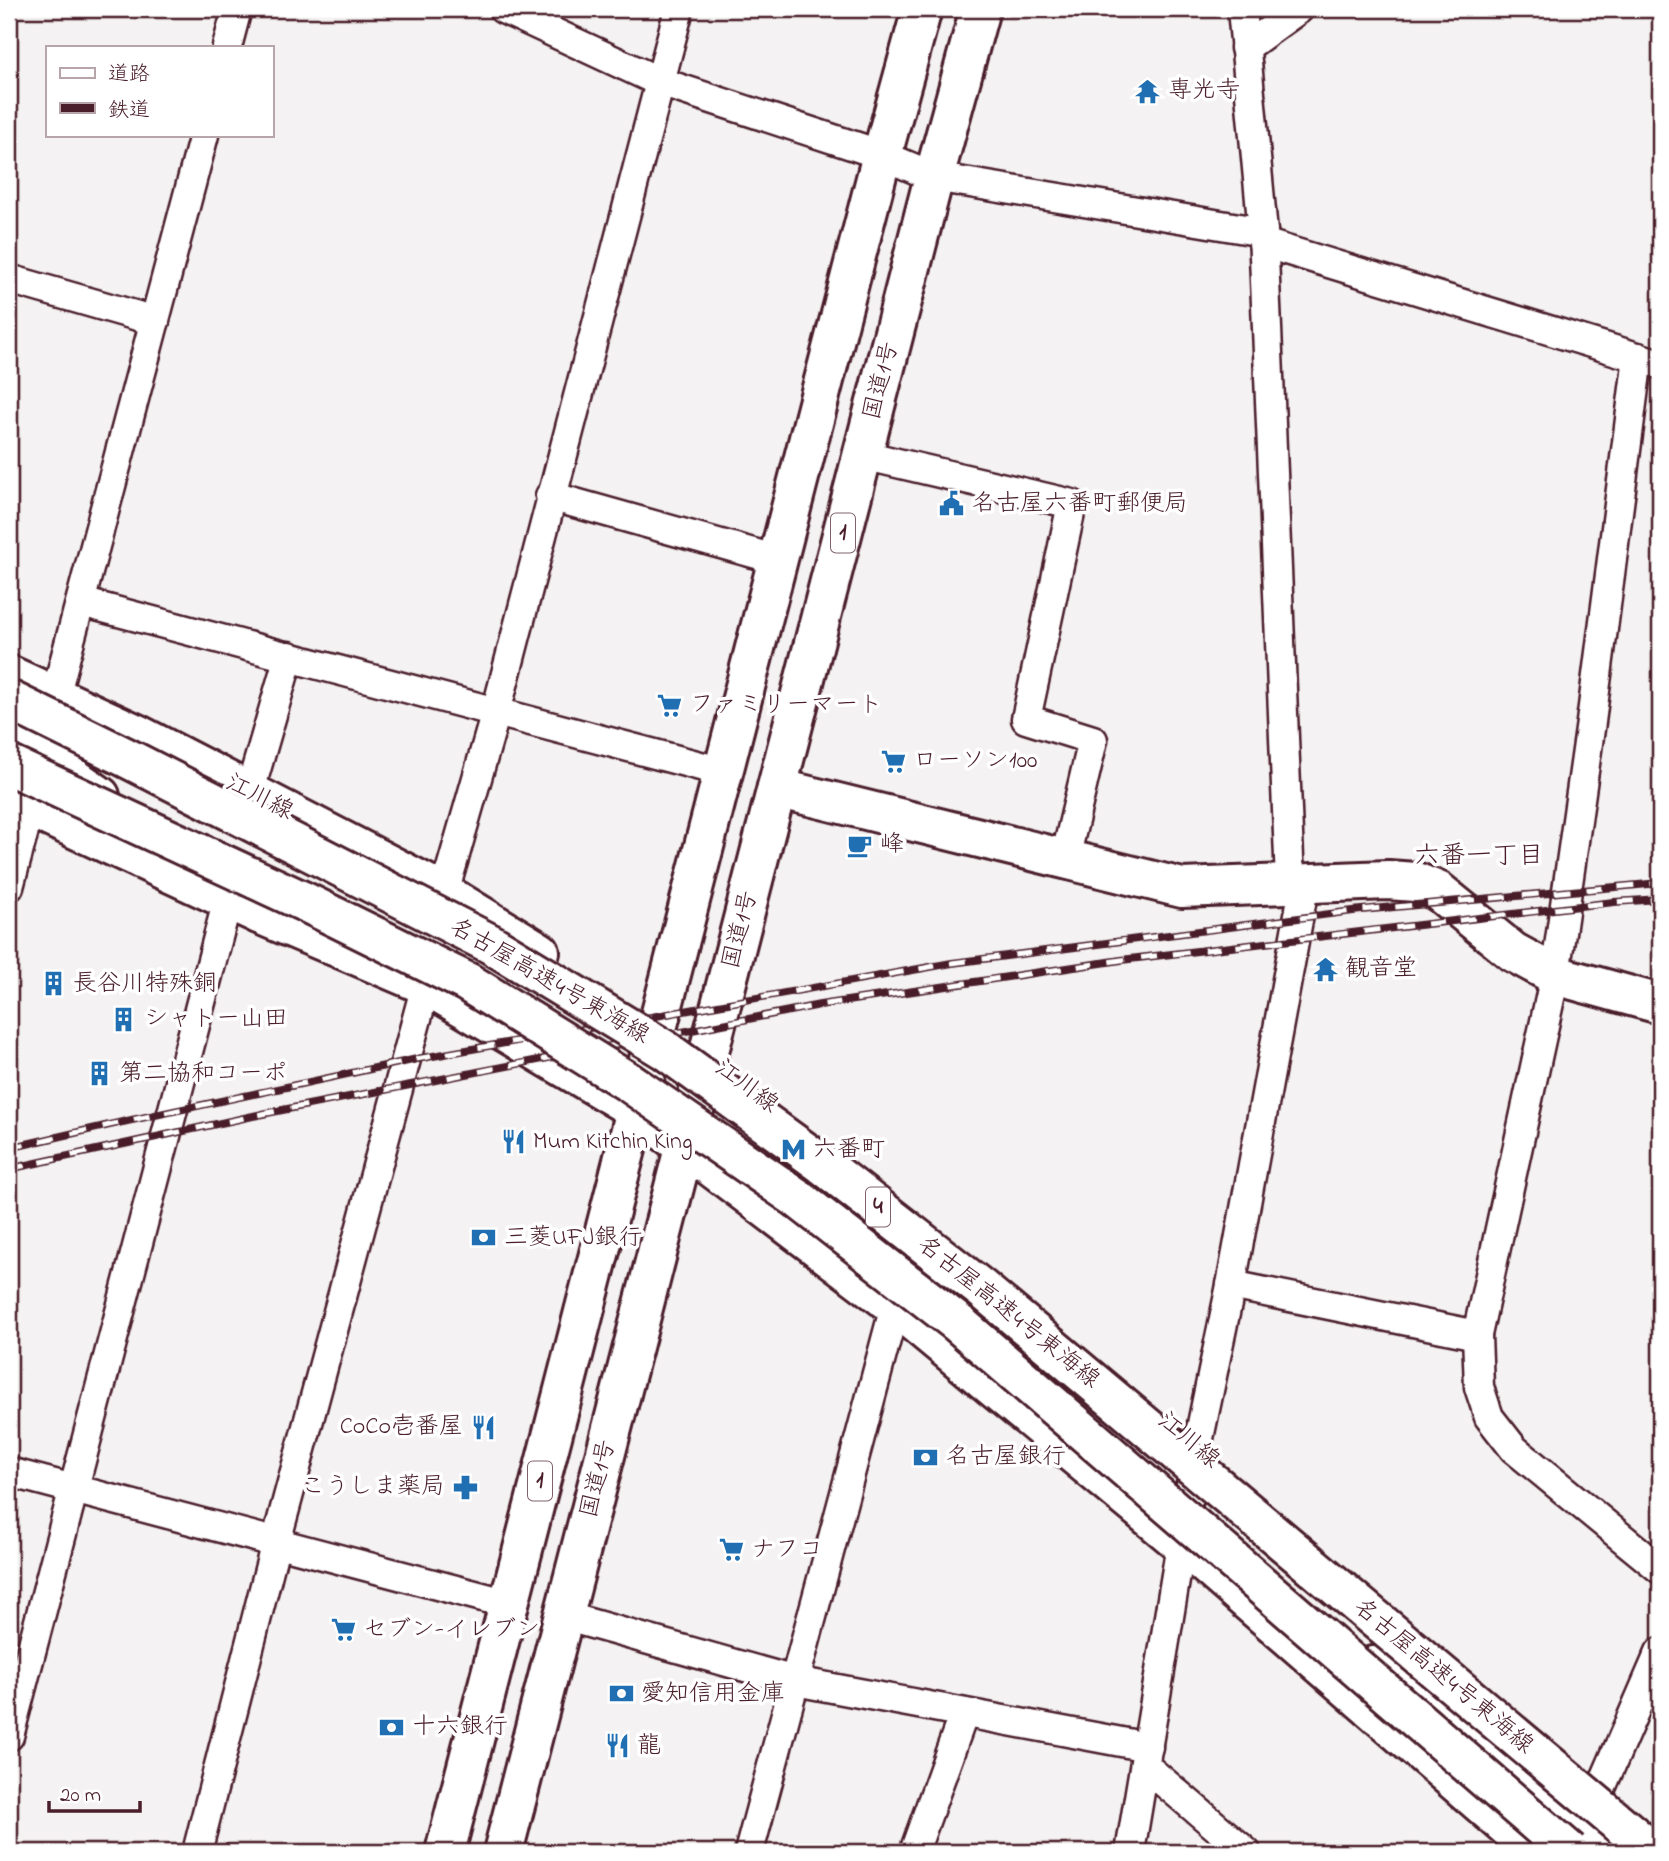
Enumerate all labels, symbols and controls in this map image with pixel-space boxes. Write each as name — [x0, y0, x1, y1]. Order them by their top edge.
legend — [46, 46, 273, 136]
text: 道路 — [108, 60, 150, 90]
place label: 専光寺 — [1168, 74, 1240, 109]
temple icon: 専光寺 — [1134, 77, 1162, 105]
text: 鉄道 — [108, 96, 150, 126]
street label: 国道1号 — [855, 338, 909, 424]
place label: 名古屋六番町郵便局 — [972, 487, 1188, 522]
public building icon: 名古屋六番町郵便局 — [938, 490, 966, 518]
road number: 1 — [831, 513, 855, 552]
place label: ファミリーマート — [690, 688, 882, 723]
supermarket icon: ファミリーマート — [656, 691, 684, 719]
place label: ローソン100 — [913, 744, 1037, 779]
supermarket icon: ローソン100 — [879, 747, 907, 775]
street label: 江川線 — [219, 766, 299, 830]
place label: 峰 — [880, 828, 904, 863]
cafe icon: 峰 — [846, 831, 874, 859]
district label: 六番一丁目 — [1414, 838, 1544, 876]
street label: 国道1号 — [714, 887, 768, 973]
street label: 名古屋高速4号東海線 — [442, 910, 656, 1054]
place label: 観音堂 — [1345, 952, 1417, 987]
temple icon: 観音堂 — [1311, 955, 1339, 983]
place label: 長谷川特殊銅 — [73, 967, 217, 1002]
building icon: 長谷川特殊銅 — [39, 970, 67, 998]
place label: シャトー山田 — [144, 1002, 288, 1037]
building icon: シャトー山田 — [110, 1005, 138, 1033]
street label: 江川線 — [707, 1051, 785, 1123]
place label: 第二協和コーポ — [119, 1057, 287, 1092]
building icon: 第二協和コーポ — [85, 1060, 113, 1088]
place label: Mum Kitchin King — [533, 1125, 693, 1160]
restaurant icon: Mum Kitchin King — [499, 1128, 527, 1156]
place label: 六番町 — [813, 1133, 885, 1168]
metro station icon: 六番町 — [779, 1136, 807, 1164]
road number: 4 — [866, 1188, 890, 1226]
place label: 三菱UFJ銀行 — [504, 1221, 642, 1256]
bank icon: 三菱UFJ銀行 — [470, 1224, 498, 1252]
street label: 名古屋高速4号東海線 — [909, 1228, 1107, 1398]
street label: 江川線 — [1149, 1404, 1227, 1478]
place label: CoCo壱番屋 — [340, 1410, 463, 1445]
restaurant icon: CoCo壱番屋 — [469, 1413, 497, 1441]
street label: 国道1号 — [572, 1436, 626, 1522]
place label: 名古屋銀行 — [946, 1440, 1066, 1475]
bank icon: 名古屋銀行 — [912, 1443, 940, 1471]
road number: 1 — [528, 1462, 552, 1500]
place label: こうしま薬局 — [301, 1470, 445, 1505]
pharmacy icon: こうしま薬局 — [451, 1473, 479, 1501]
place label: ナフコ — [751, 1533, 823, 1568]
supermarket icon: ナフコ — [717, 1536, 745, 1564]
street label: 名古屋高速4号東海線 — [1345, 1591, 1541, 1763]
place label: セブン-イレブン — [363, 1613, 540, 1648]
supermarket icon: セブン-イレブン — [329, 1616, 357, 1644]
place label: 愛知信用金庫 — [641, 1677, 785, 1712]
bank icon: 愛知信用金庫 — [607, 1680, 635, 1708]
place label: 十六銀行 — [412, 1710, 508, 1745]
bank icon: 十六銀行 — [378, 1713, 406, 1741]
place label: 龍 — [637, 1729, 661, 1764]
restaurant icon: 龍 — [603, 1732, 631, 1760]
scale bar — [49, 1770, 140, 1814]
text: 20 m — [60, 1781, 101, 1811]

